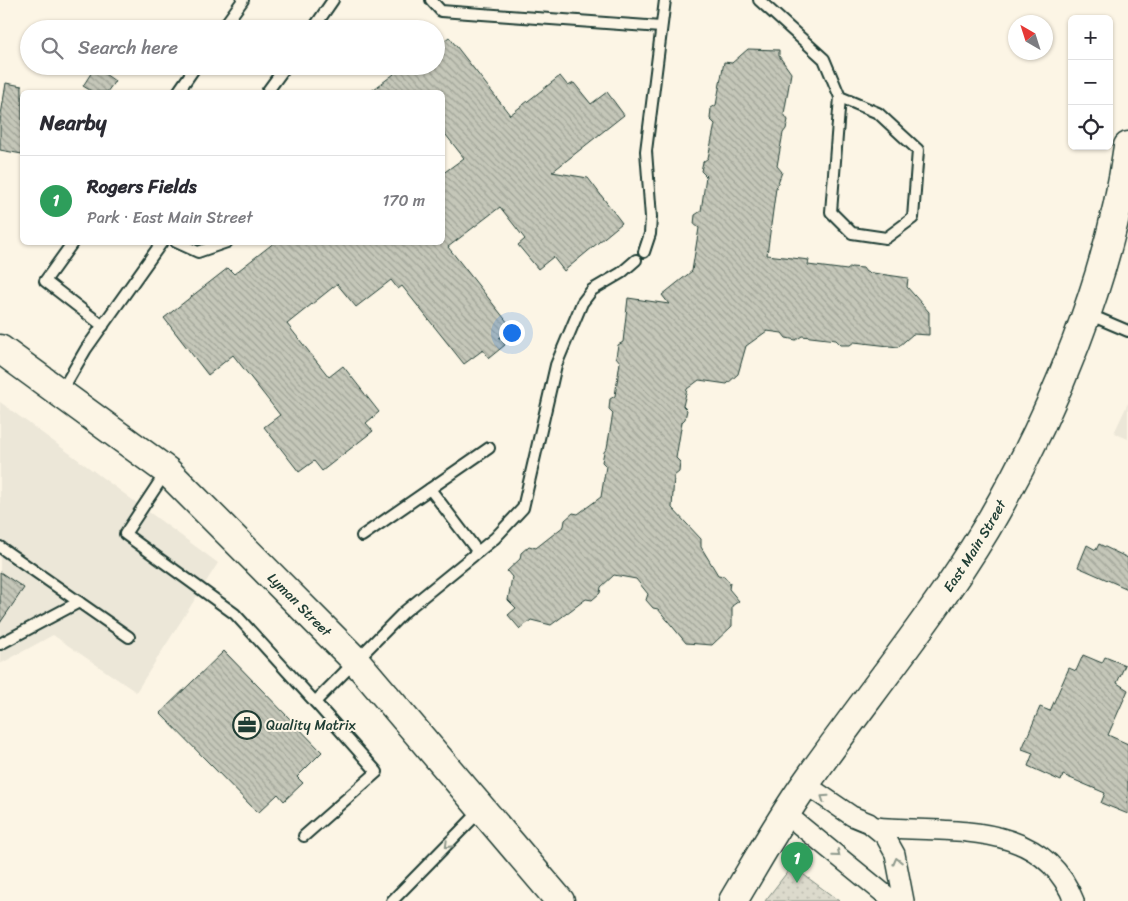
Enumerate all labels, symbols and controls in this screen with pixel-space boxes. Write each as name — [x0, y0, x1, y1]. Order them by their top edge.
north arrow — [1008, 15, 1053, 60]
map controls — [1068, 15, 1113, 150]
button: + — [1068, 15, 1113, 60]
search box — [20, 20, 445, 75]
text: Search here — [78, 31, 178, 64]
icon: search — [38, 34, 66, 62]
button: − — [1068, 60, 1113, 105]
text: Nearby — [40, 104, 106, 142]
button: locate — [1068, 105, 1113, 150]
text: Rogers Fields — [87, 170, 197, 203]
text: 1 — [53, 186, 59, 215]
text: 170 m — [382, 186, 425, 215]
text: Park · East Main Street — [87, 203, 253, 232]
your location — [499, 320, 525, 346]
street label: East Main Street — [936, 494, 1014, 597]
street label: Lyman Street — [262, 566, 339, 644]
office icon: Quality Matrix — [232, 710, 262, 740]
place label: Quality Matrix — [266, 713, 357, 738]
one-way arrow — [820, 795, 830, 804]
one-way arrow — [445, 839, 454, 848]
pin: 1 — [781, 842, 813, 883]
one-way arrow — [832, 849, 841, 858]
one-way arrow — [892, 857, 902, 865]

